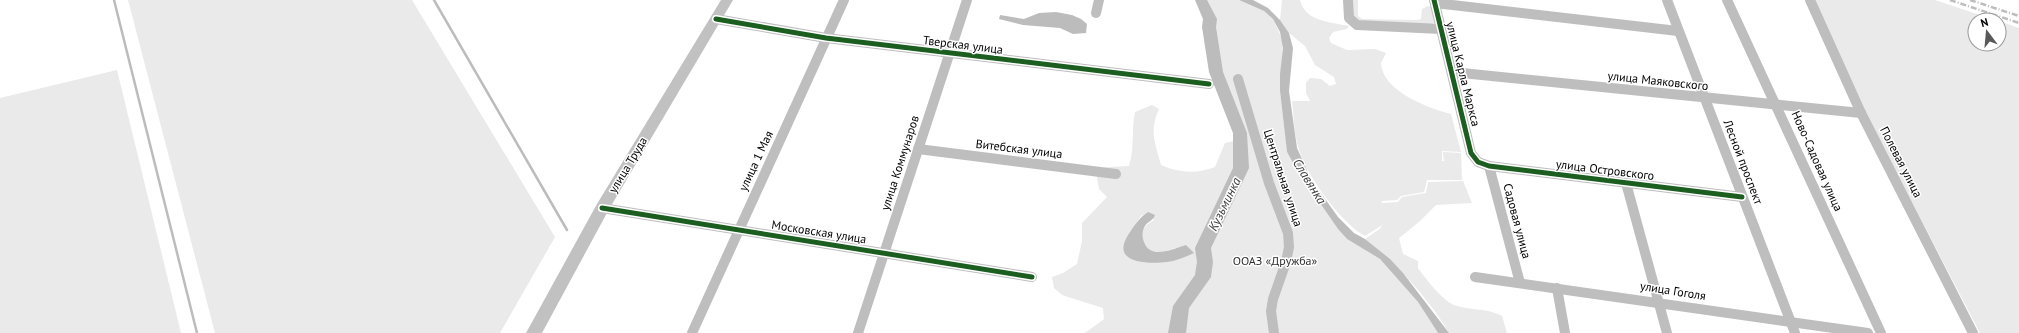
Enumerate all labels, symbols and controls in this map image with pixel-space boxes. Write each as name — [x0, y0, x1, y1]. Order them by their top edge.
north arrow — [1967, 12, 2007, 52]
text: N — [1979, 15, 1990, 30]
street label: улица Карла Маркса — [1443, 20, 1484, 128]
street label: Тверская улица — [922, 32, 1004, 57]
street label: улица Маяковского — [1607, 68, 1709, 93]
street label: Ново-Садовая улица — [1789, 108, 1846, 213]
street label: улица Коммунаров — [877, 113, 922, 212]
street label: Лесной проспект — [1720, 117, 1767, 206]
street label: Полевая улица — [1877, 124, 1926, 200]
street label: Центральная улица — [1261, 127, 1306, 228]
street label: улица 1 Мая — [735, 128, 776, 193]
street label: улица Труда — [605, 134, 650, 196]
street label: Витебская улица — [975, 136, 1063, 161]
water label: Славянка — [1289, 155, 1331, 208]
street label: улица Островского — [1555, 156, 1655, 183]
water label: Кузьминка — [1204, 174, 1245, 234]
street label: Садовая улица — [1500, 182, 1535, 260]
street label: Московская улица — [771, 217, 868, 246]
park label: ООАЗ «Дружба» — [1233, 253, 1318, 268]
street label: улица Гоголя — [1639, 278, 1707, 303]

